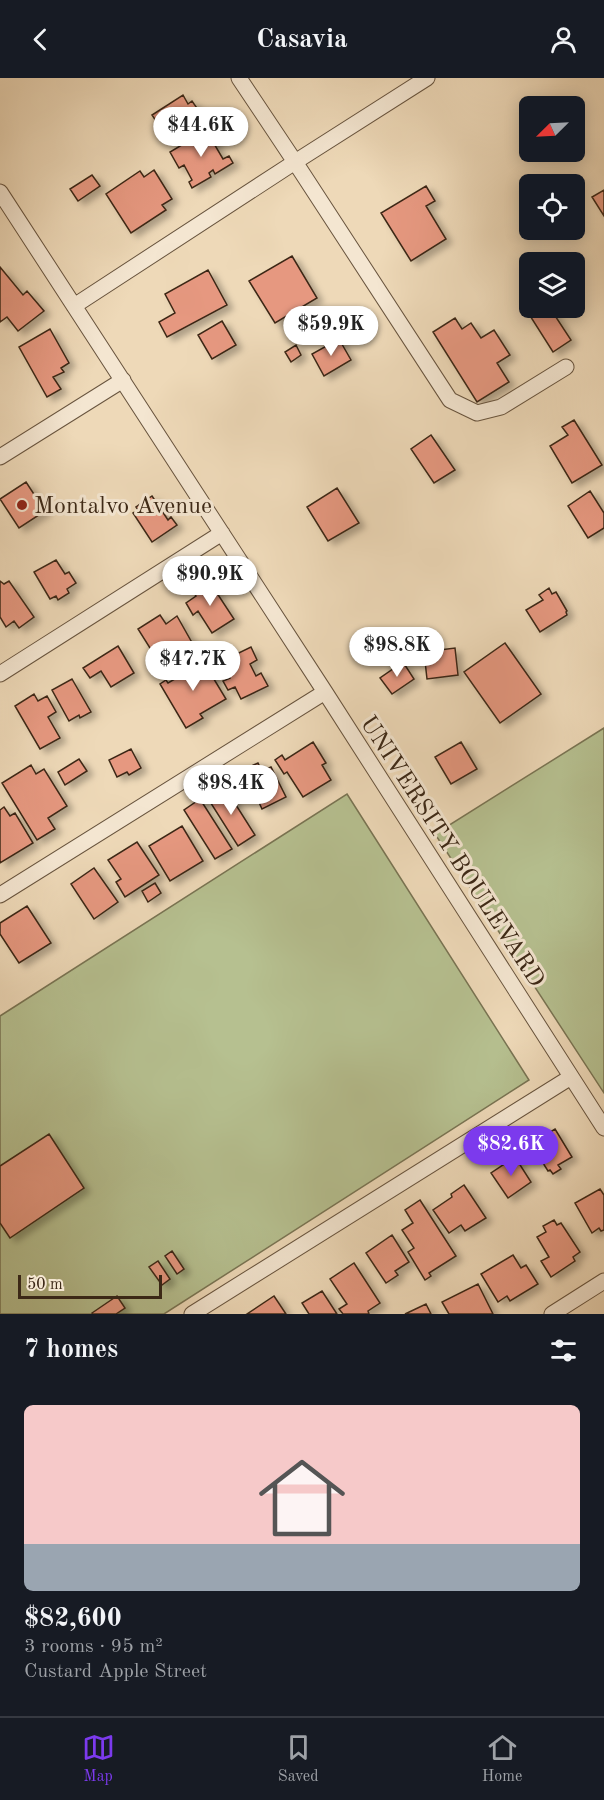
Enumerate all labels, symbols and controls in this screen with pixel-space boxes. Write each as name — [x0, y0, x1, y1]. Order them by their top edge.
icon: back — [24, 23, 57, 56]
icon: person — [547, 23, 580, 56]
text: Casavia — [256, 26, 348, 53]
north arrow — [519, 96, 585, 162]
map controls — [519, 96, 585, 318]
pin: $44.6K — [152, 107, 250, 158]
text: $44.6K — [167, 116, 235, 136]
button: locate — [519, 174, 585, 240]
button: layers — [519, 252, 585, 318]
pin: $59.9K — [282, 306, 380, 357]
text: $59.9K — [297, 315, 365, 335]
place label: Montalvo Avenue — [34, 495, 212, 519]
marker: Montalvo Avenue — [15, 498, 29, 512]
pin: $90.9K — [161, 556, 259, 607]
text: $90.9K — [176, 565, 244, 585]
pin: $98.8K — [348, 627, 446, 678]
text: $98.8K — [363, 636, 431, 656]
pin: $47.7K — [144, 641, 242, 692]
text: $47.7K — [159, 650, 227, 670]
street label: UNIVERSITY BOULEVARD — [355, 712, 548, 992]
pin: $98.4K — [182, 765, 280, 816]
text: $98.4K — [197, 774, 265, 794]
pin: $82.6K — [462, 1126, 560, 1177]
text: $82.6K — [477, 1135, 545, 1155]
scale bar — [18, 1272, 162, 1300]
text: 50 m — [27, 1277, 63, 1293]
icon: filters — [547, 1334, 580, 1367]
text: 7 homes — [24, 1337, 118, 1363]
icon: home — [248, 1444, 356, 1552]
text: $82,600 — [24, 1606, 122, 1632]
text: 3 rooms · 95 m² — [24, 1637, 163, 1657]
text: Custard Apple Street — [24, 1662, 207, 1682]
tab: Map — [82, 1731, 115, 1787]
tab: Saved — [278, 1731, 319, 1787]
tab: Home — [482, 1731, 522, 1787]

